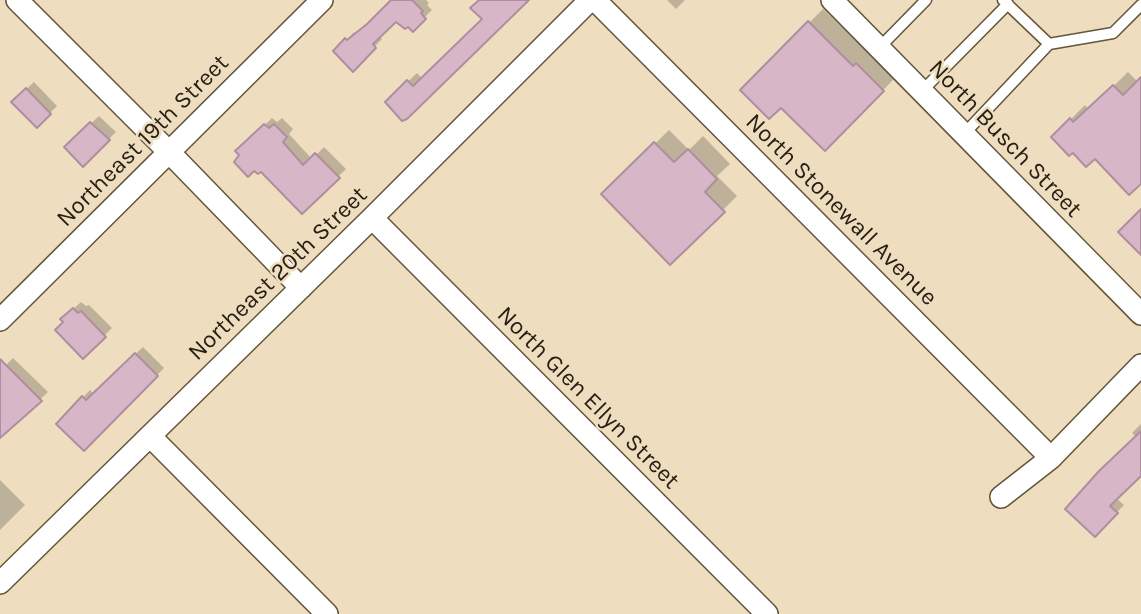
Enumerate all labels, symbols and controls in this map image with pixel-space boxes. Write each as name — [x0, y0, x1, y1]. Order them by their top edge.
street label: Northeast 19th Street — [51, 49, 235, 233]
street label: North Busch Street — [922, 54, 1088, 224]
street label: North Stonewall Avenue — [739, 108, 943, 312]
street label: Northeast 20th Street — [182, 181, 374, 367]
street label: North Glen Ellyn Street — [491, 301, 685, 495]

